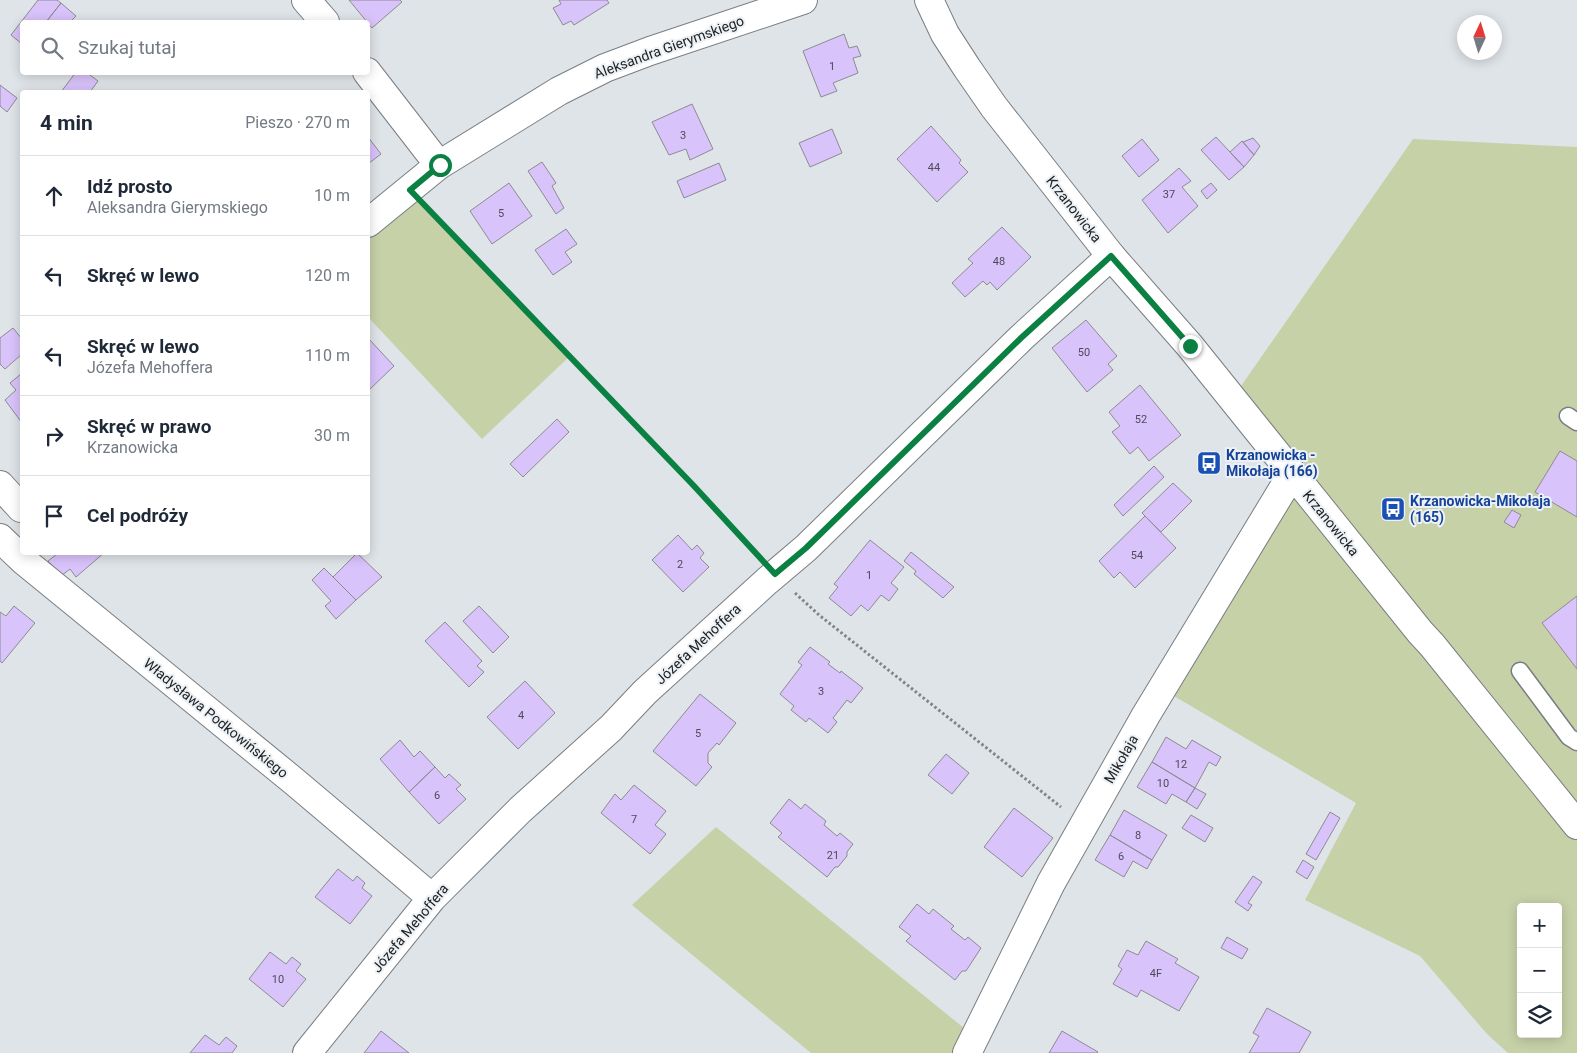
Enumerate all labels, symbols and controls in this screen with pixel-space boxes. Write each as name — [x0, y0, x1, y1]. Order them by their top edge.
street label: Aleksandra Gierymskiego — [592, 12, 746, 82]
north arrow — [1457, 15, 1502, 60]
search box — [20, 20, 370, 75]
icon: search — [38, 34, 66, 62]
text: Szukaj tutaj — [78, 36, 176, 59]
house number: 1 — [829, 60, 835, 73]
text: 4 min — [40, 111, 93, 135]
text: Pieszo · 270 m — [245, 113, 350, 132]
house number: 3 — [680, 129, 686, 142]
route start — [429, 154, 452, 177]
house number: 44 — [928, 161, 940, 174]
street label: Krzanowicka — [1043, 173, 1105, 245]
text: Idź prosto — [87, 175, 172, 198]
icon: ahead — [40, 182, 68, 210]
text: 10 m — [314, 186, 350, 205]
house number: 37 — [1163, 188, 1175, 201]
text: Aleksandra Gierymskiego — [87, 198, 268, 217]
house number: 5 — [498, 207, 504, 220]
house number: 48 — [993, 255, 1005, 268]
icon: left — [40, 262, 68, 290]
text: Skręć w lewo — [87, 264, 199, 287]
text: 120 m — [305, 266, 350, 285]
text: Skręć w lewo — [87, 335, 199, 358]
route end — [1179, 335, 1202, 358]
icon: left — [40, 342, 68, 370]
text: 110 m — [305, 346, 350, 365]
house number: 50 — [1078, 346, 1090, 359]
text: Józefa Mehoffera — [87, 358, 213, 377]
house number: 52 — [1135, 413, 1147, 426]
text: Skręć w prawo — [87, 415, 211, 438]
icon: right — [40, 422, 68, 450]
text: 30 m — [314, 426, 350, 445]
text: Krzanowicka — [87, 438, 178, 457]
place label: Krzanowicka - Mikołaja (166) — [1226, 447, 1318, 480]
bus stop icon: Krzanowicka - Mikołaja (166) — [1196, 450, 1222, 476]
street label: Krzanowicka — [1300, 487, 1362, 559]
place label: Krzanowicka-Mikołaja (165) — [1410, 493, 1551, 526]
bus stop icon: Krzanowicka-Mikołaja (165) — [1380, 496, 1406, 522]
icon: arrive — [40, 502, 68, 530]
text: Cel podróży — [87, 504, 188, 527]
house number: 54 — [1131, 549, 1143, 562]
house number: 2 — [677, 558, 683, 571]
house number: 1 — [866, 569, 872, 582]
street label: Józefa Mehoffera — [652, 601, 744, 687]
street label: Władysława Podkowińskiego — [141, 655, 291, 781]
house number: 3 — [818, 685, 824, 698]
house number: 4 — [518, 709, 524, 722]
house number: 5 — [695, 727, 701, 740]
street label: Mikołaja — [1101, 732, 1141, 786]
house number: 12 — [1175, 758, 1187, 771]
house number: 10 — [1157, 777, 1169, 790]
house number: 6 — [434, 789, 440, 802]
house number: 7 — [631, 813, 637, 826]
house number: 8 — [1135, 829, 1141, 842]
house number: 21 — [827, 849, 839, 862]
house number: 6 — [1118, 850, 1124, 863]
street label: Józefa Mehoffera — [368, 881, 452, 975]
map controls — [1517, 903, 1562, 1038]
button: + — [1517, 903, 1562, 948]
button: − — [1517, 948, 1562, 993]
house number: 4F — [1150, 967, 1162, 980]
house number: 10 — [272, 973, 284, 986]
button: layers — [1517, 993, 1562, 1038]

